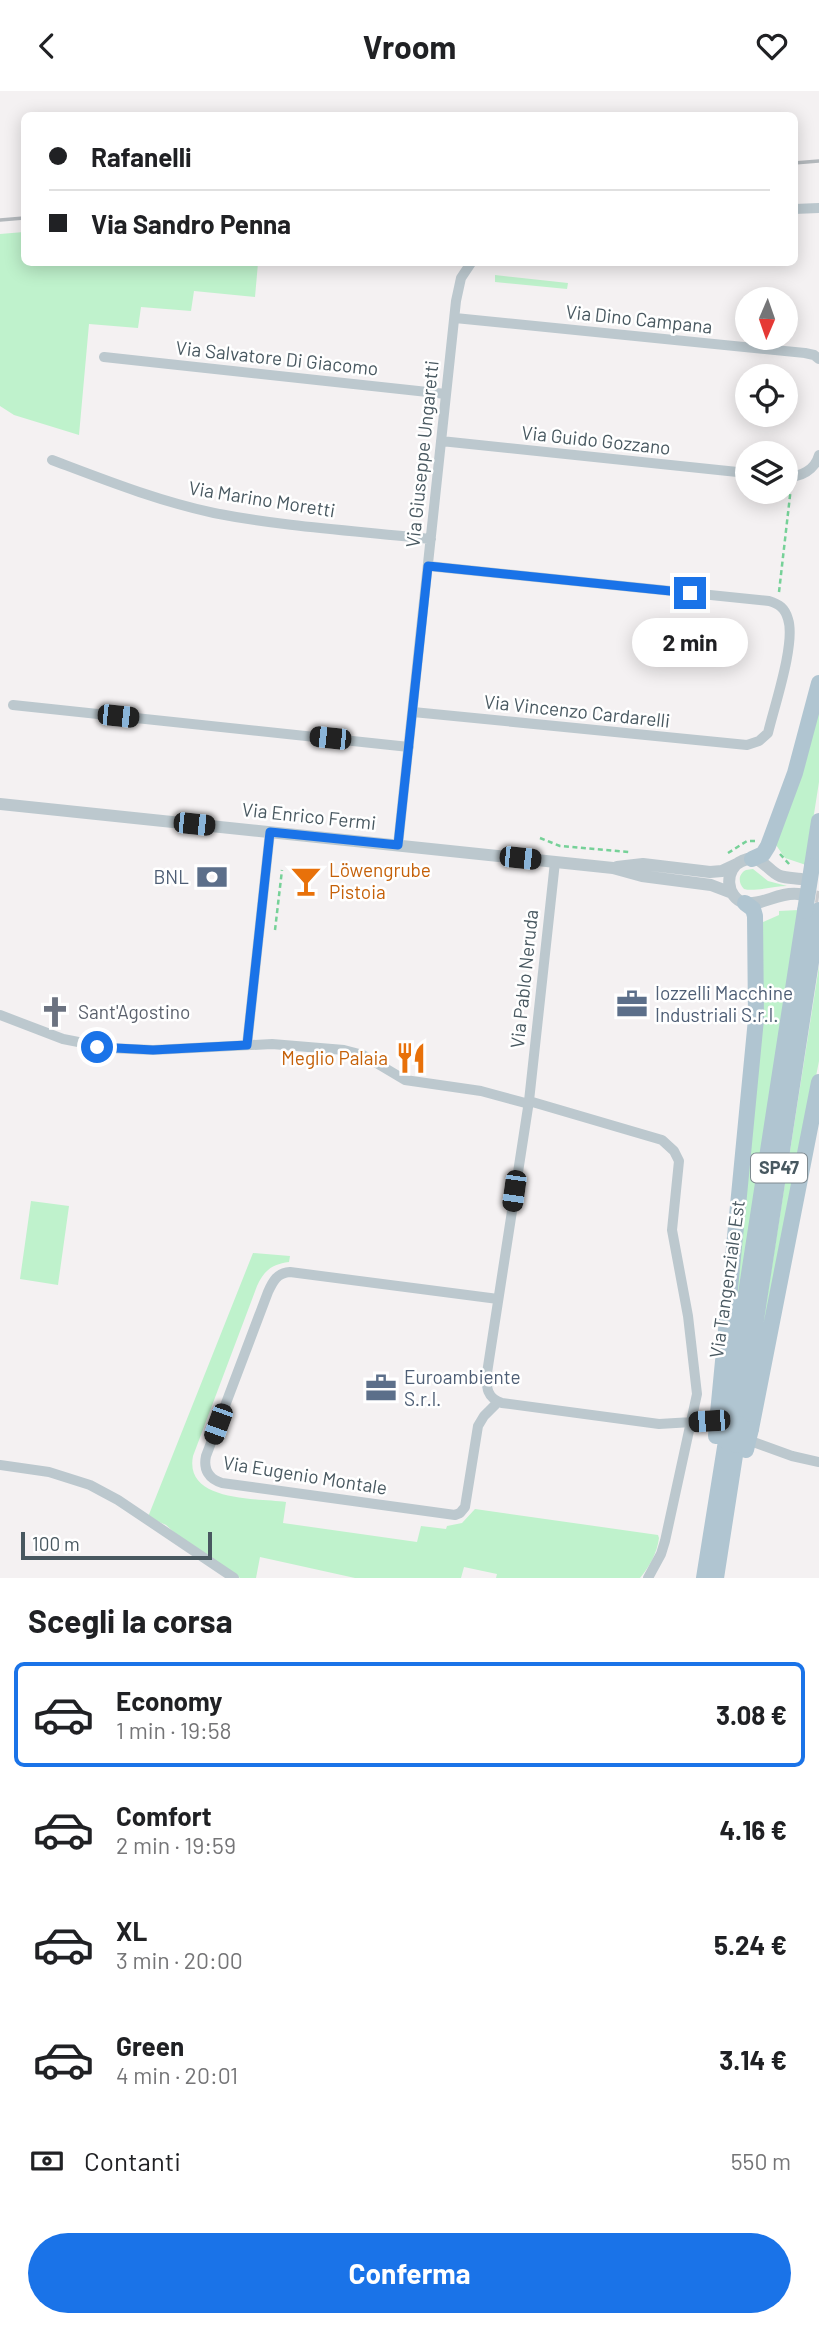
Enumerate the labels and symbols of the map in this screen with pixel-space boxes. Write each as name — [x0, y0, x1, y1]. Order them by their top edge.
north arrow — [735, 287, 798, 350]
street label: Via Dino Campana — [565, 299, 714, 338]
street label: Via Salvatore Di Giacomo — [175, 335, 379, 380]
street label: Via Giuseppe Ungaretti — [400, 359, 443, 549]
street label: Via Guido Gozzano — [520, 420, 672, 459]
street label: Via Marino Moretti — [187, 476, 337, 521]
route end — [674, 577, 706, 609]
callout: 2 min — [632, 617, 748, 667]
street label: Via Vincenzo Cardarelli — [483, 689, 671, 732]
car — [97, 703, 140, 729]
car — [309, 725, 352, 751]
street label: Via Enrico Fermi — [241, 797, 377, 834]
car — [173, 811, 216, 837]
car — [499, 845, 542, 871]
place label: Löwengrube Pistoia — [329, 858, 431, 903]
bank icon: BNL — [195, 860, 229, 894]
bar icon: Löwengrube Pistoia — [289, 864, 323, 898]
place label: BNL — [153, 865, 189, 888]
street label: Via Pablo Neruda — [505, 908, 542, 1050]
place label: Iozzelli Macchine Industriali S.r.l. — [655, 981, 793, 1026]
office icon: Iozzelli Macchine Industriali S.r.l. — [615, 987, 649, 1021]
church icon: Sant'Agostino — [38, 995, 72, 1029]
place label: Sant'Agostino — [78, 1000, 190, 1023]
route start — [81, 1031, 113, 1063]
restaurant icon: Meglio Palaia — [394, 1041, 428, 1075]
place label: Meglio Palaia — [281, 1046, 388, 1069]
road number: SP47 — [751, 1153, 807, 1183]
car — [501, 1169, 528, 1213]
street label: Via Tangenziale Est — [704, 1198, 749, 1359]
place label: Euroambiente S.r.l. — [404, 1365, 521, 1410]
office icon: Euroambiente S.r.l. — [364, 1371, 398, 1405]
car — [201, 1401, 236, 1447]
car — [688, 1409, 731, 1433]
street label: Via Eugenio Montale — [221, 1450, 389, 1499]
scale bar — [21, 1529, 212, 1561]

